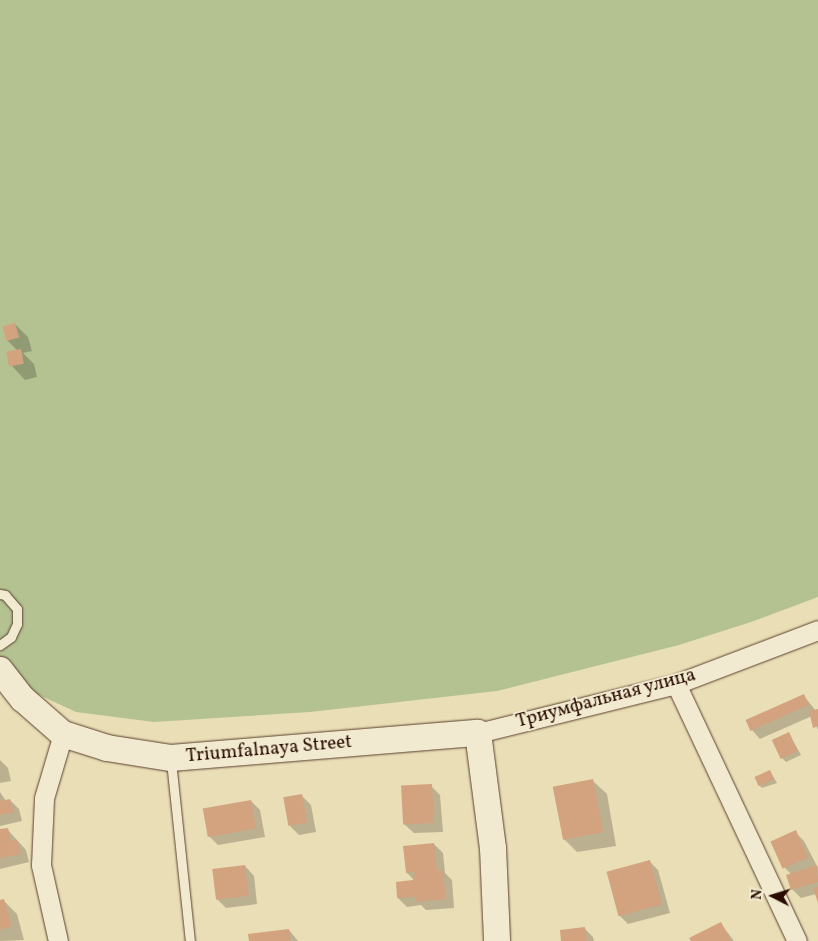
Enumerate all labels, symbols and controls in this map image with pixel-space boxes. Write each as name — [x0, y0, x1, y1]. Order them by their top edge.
street label: Триумфальная улица — [513, 664, 699, 734]
street label: Triumfalnaya Street — [185, 731, 353, 769]
north arrow — [748, 871, 798, 921]
text: N — [748, 889, 767, 901]

